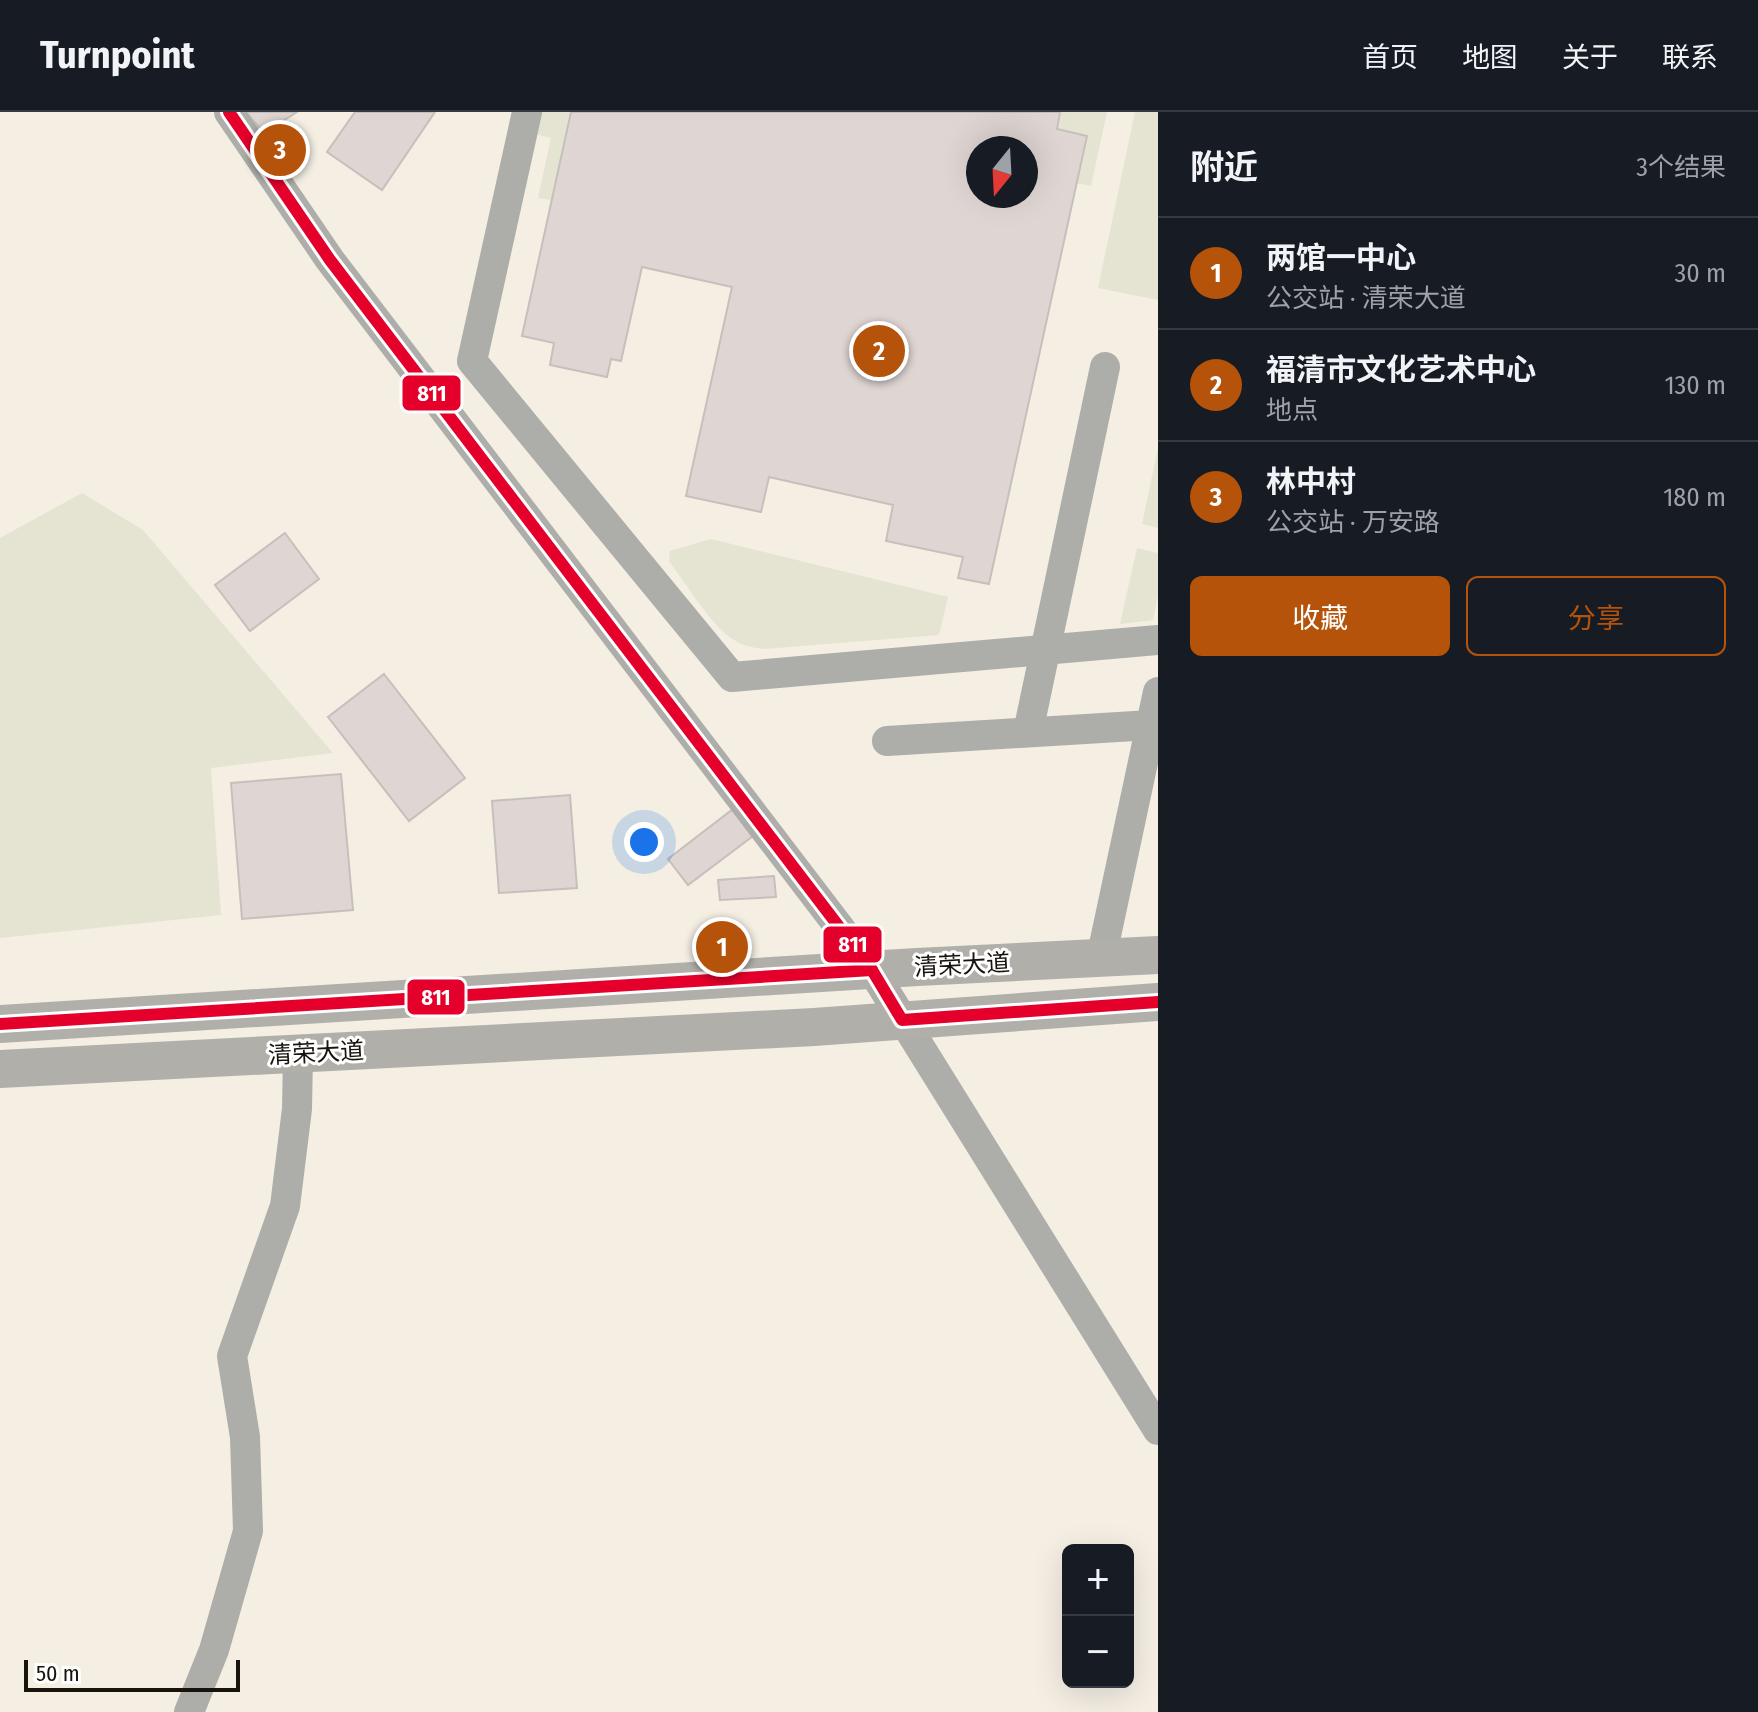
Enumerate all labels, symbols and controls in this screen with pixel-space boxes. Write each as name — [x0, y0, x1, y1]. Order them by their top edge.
text: Turnpoint — [40, 32, 195, 78]
text: 首页 — [1362, 41, 1418, 74]
text: 地图 — [1462, 41, 1518, 74]
text: 关于 — [1562, 41, 1618, 74]
text: 联系 — [1662, 41, 1718, 74]
pin: 3 — [254, 120, 306, 180]
north arrow — [966, 136, 1038, 208]
text: 附近 — [1190, 147, 1258, 188]
text: 3个结果 — [1636, 152, 1726, 183]
text: 两馆一中心 — [1266, 240, 1416, 276]
text: 1 — [1211, 258, 1222, 289]
text: 30 m — [1675, 258, 1726, 289]
text: 公交站 · 清荣大道 — [1266, 283, 1466, 314]
pin: 2 — [853, 321, 905, 381]
text: 福清市文化艺术中心 — [1266, 352, 1536, 388]
text: 2 — [1210, 370, 1222, 401]
text: 130 m — [1664, 370, 1726, 401]
line badge: 811 — [401, 374, 462, 412]
text: 811 — [417, 380, 447, 407]
text: 地点 — [1266, 395, 1318, 426]
text: 林中村 — [1266, 464, 1356, 500]
text: 3 — [1210, 482, 1222, 513]
text: 180 m — [1663, 482, 1726, 513]
text: 公交站 · 万安路 — [1266, 507, 1440, 538]
button: 收藏 — [1190, 576, 1450, 656]
button: 分享 — [1466, 576, 1726, 656]
your location — [624, 822, 664, 862]
pin: 1 — [696, 917, 748, 977]
line badge: 811 — [822, 925, 883, 964]
text: 811 — [838, 931, 868, 958]
street label: 清荣大道 — [913, 949, 1011, 981]
line badge: 811 — [406, 978, 466, 1016]
text: 811 — [421, 984, 451, 1011]
street label: 清荣大道 — [267, 1037, 365, 1069]
map controls — [1062, 1544, 1134, 1688]
button: + — [1062, 1544, 1134, 1616]
button: − — [1062, 1616, 1134, 1688]
scale bar — [24, 1656, 240, 1692]
text: 50 m — [36, 1660, 80, 1687]

